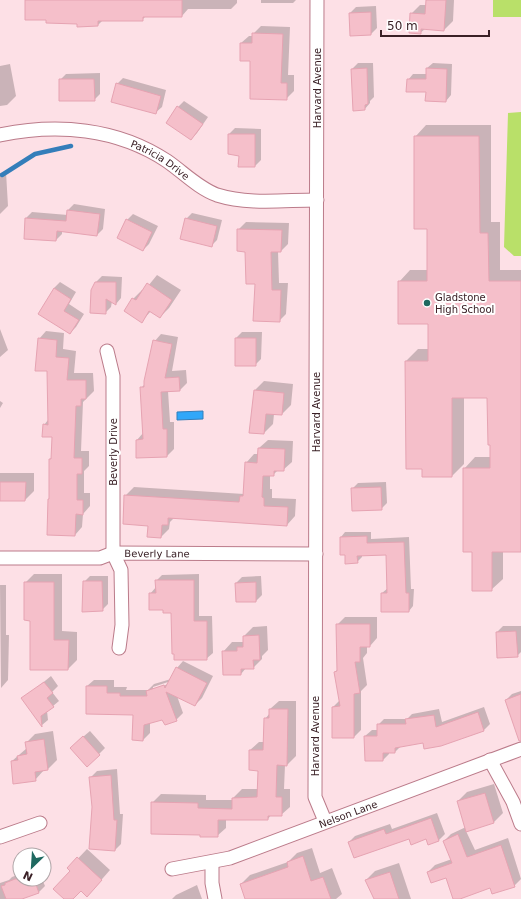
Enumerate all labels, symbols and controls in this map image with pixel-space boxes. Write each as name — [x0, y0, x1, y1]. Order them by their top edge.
scale bar — [381, 12, 489, 38]
text: 50 m — [387, 19, 418, 33]
street label: Harvard Avenue — [312, 48, 323, 128]
street label: Patricia Drive — [129, 138, 191, 182]
place label: Gladstone High School — [435, 292, 494, 315]
marker: Gladstone High School — [422, 298, 432, 308]
street label: Harvard Avenue — [311, 372, 322, 452]
street label: Beverly Drive — [108, 418, 119, 486]
street label: Beverly Lane — [124, 548, 190, 559]
street label: Harvard Avenue — [310, 696, 321, 776]
street label: Nelson Lane — [317, 798, 379, 830]
north arrow — [12, 847, 52, 887]
text: N — [21, 868, 35, 883]

